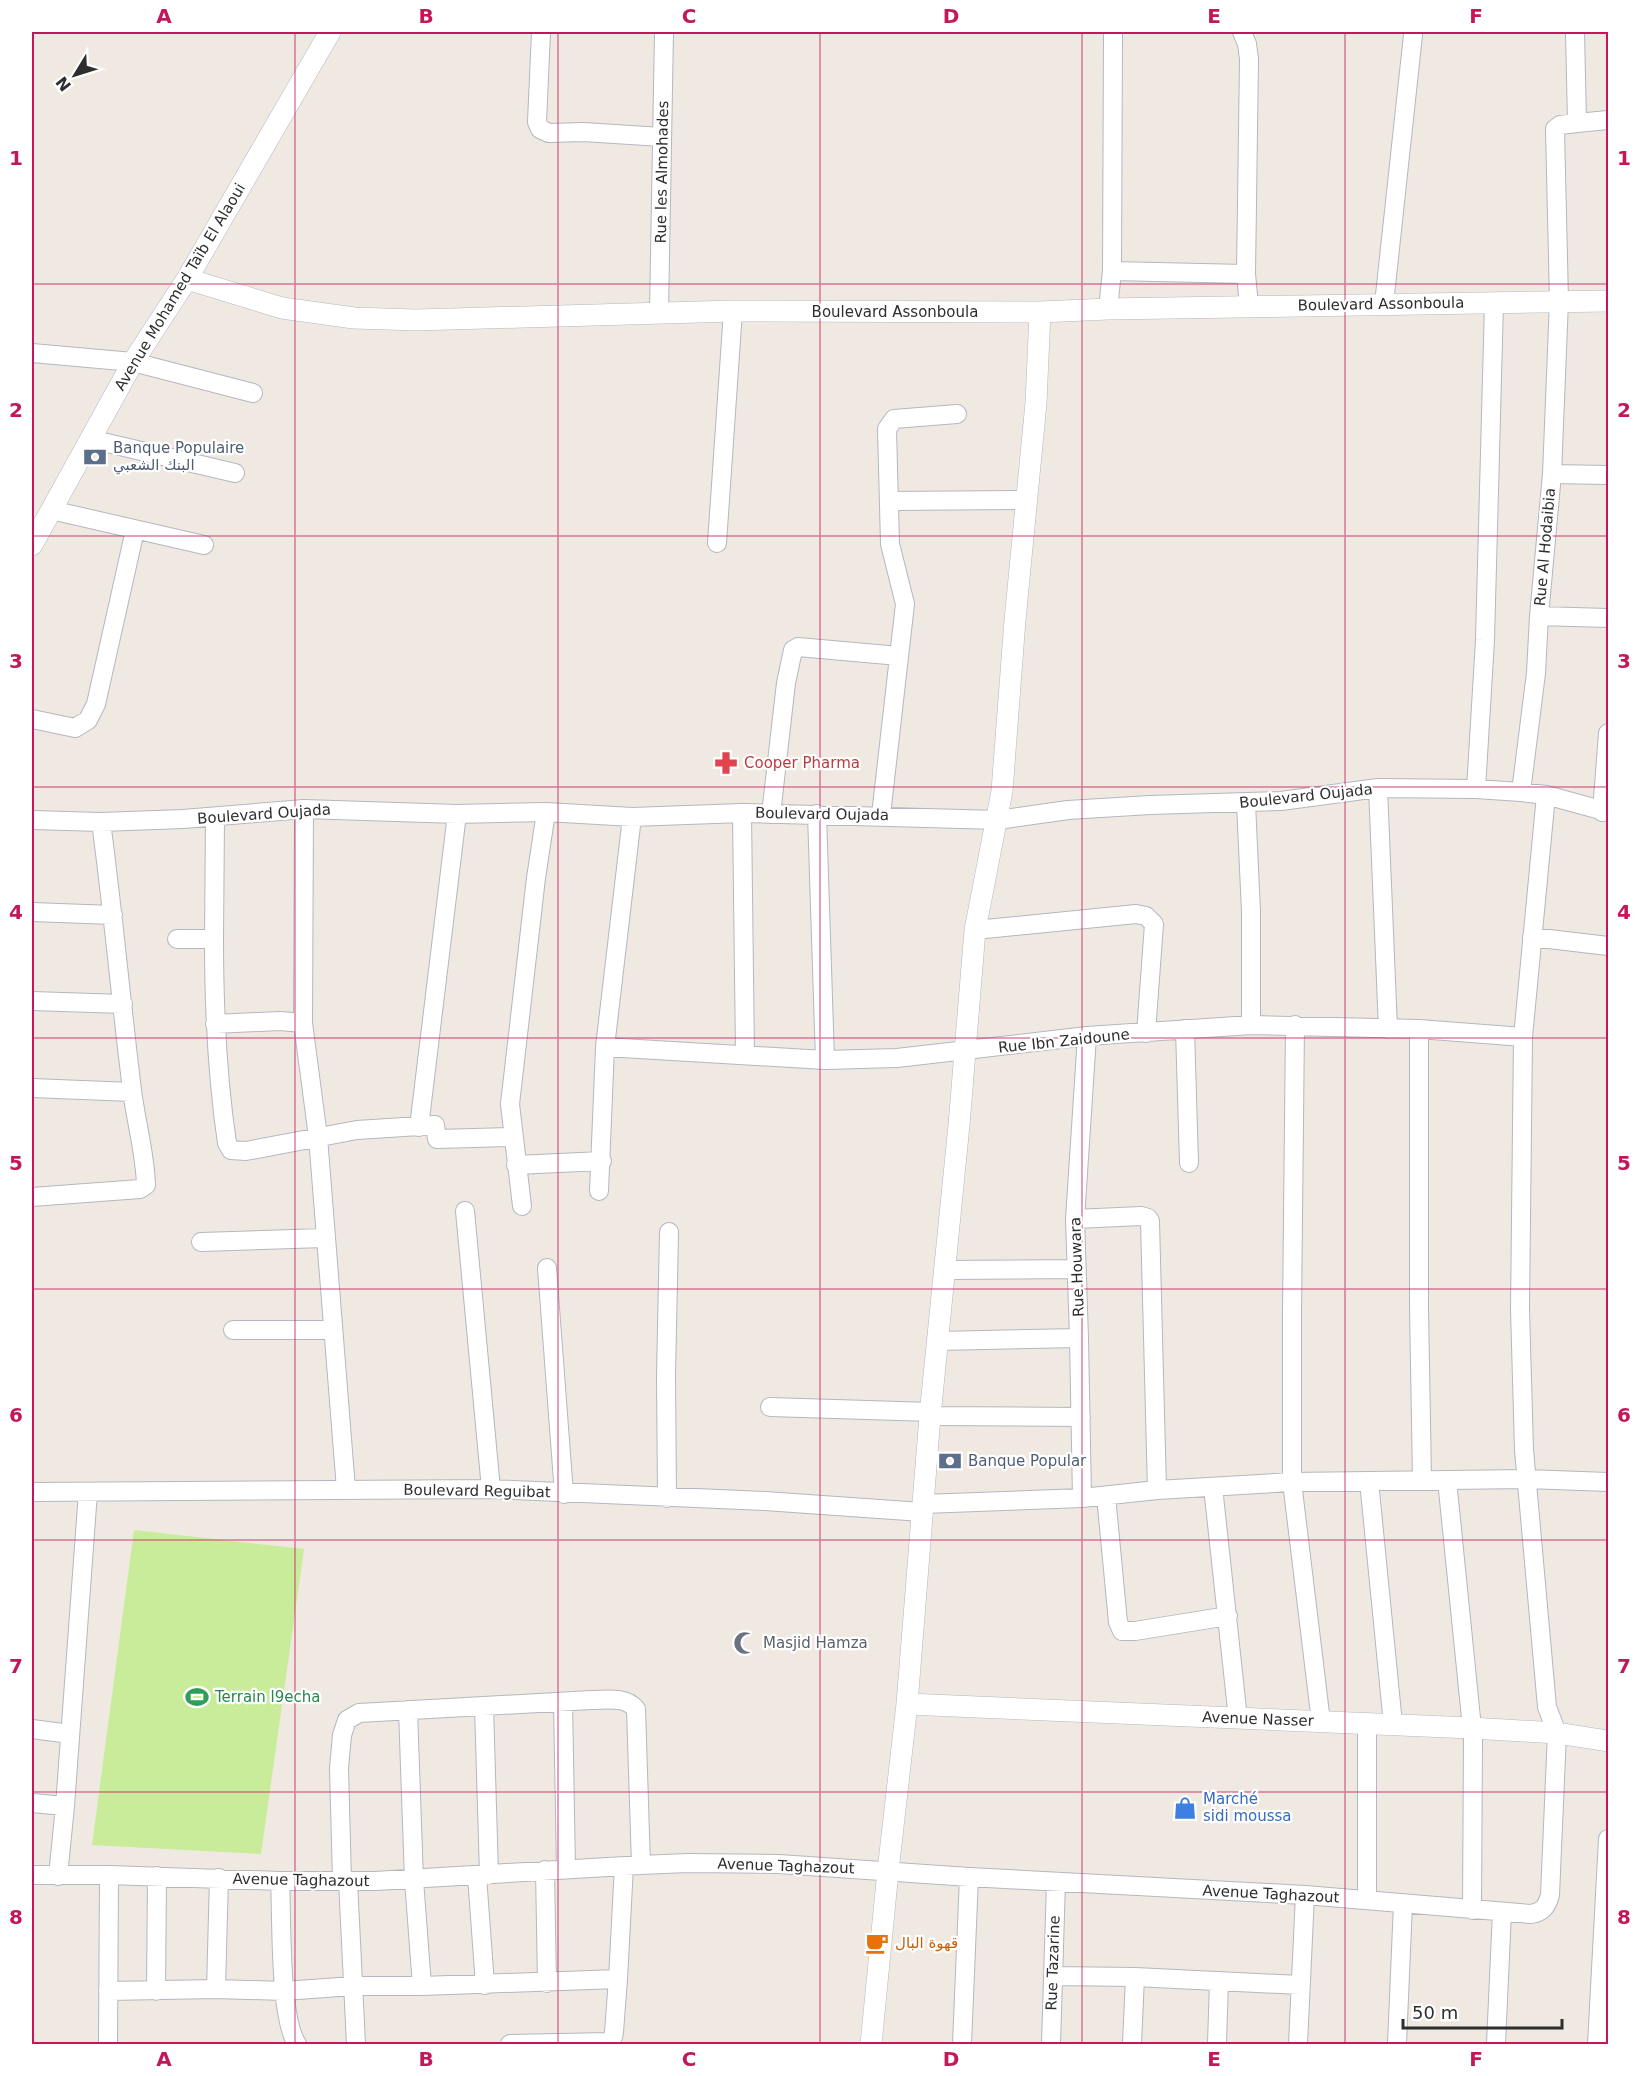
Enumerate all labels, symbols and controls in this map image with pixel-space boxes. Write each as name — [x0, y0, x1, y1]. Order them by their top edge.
text: A — [156, 4, 172, 28]
text: B — [418, 4, 434, 28]
text: C — [682, 4, 696, 28]
text: D — [943, 4, 959, 28]
text: E — [1207, 4, 1221, 28]
text: F — [1469, 4, 1483, 28]
north arrow — [45, 45, 105, 105]
text: N — [52, 73, 75, 95]
street label: Rue les Almohades — [652, 100, 672, 244]
text: 1 — [9, 146, 23, 170]
text: 1 — [1617, 146, 1631, 170]
street label: Avenue Mohamed Taïb El Alaoui — [111, 180, 249, 394]
street label: Boulevard Assonboula — [1297, 294, 1465, 314]
street label: Boulevard Assonboula — [812, 303, 978, 321]
text: 2 — [9, 398, 23, 422]
text: 2 — [1617, 398, 1631, 422]
place label: Banque Populaire البنك الشعبي — [113, 439, 244, 475]
bank icon: Banque Populaire البنك الشعبي — [82, 444, 108, 470]
street label: Rue Al Hodaibia — [1531, 487, 1559, 607]
text: 3 — [9, 649, 23, 673]
text: 3 — [1617, 649, 1631, 673]
pharmacy icon: Cooper Pharma — [713, 750, 739, 776]
place label: Cooper Pharma — [744, 754, 860, 772]
street label: Boulevard Oujada — [1238, 780, 1374, 812]
street label: Boulevard Oujada — [197, 800, 331, 828]
street label: Boulevard Oujada — [755, 804, 889, 824]
text: 4 — [9, 900, 23, 924]
text: 4 — [1617, 900, 1631, 924]
street label: Rue Ibn Zaidoune — [997, 1025, 1131, 1057]
text: 5 — [9, 1151, 23, 1175]
text: 5 — [1617, 1151, 1631, 1175]
street label: Rue Houwara — [1066, 1217, 1088, 1317]
text: 6 — [9, 1403, 23, 1427]
text: 6 — [1617, 1403, 1631, 1427]
bank icon: Banque Popular — [937, 1448, 963, 1474]
place label: Banque Popular — [968, 1452, 1087, 1470]
street label: Boulevard Reguibat — [403, 1481, 551, 1501]
mosque icon: Masjid Hamza — [732, 1630, 758, 1656]
place label: Masjid Hamza — [763, 1634, 868, 1652]
text: 7 — [9, 1654, 23, 1678]
text: 7 — [1617, 1654, 1631, 1678]
sports icon: Terrain l9echa — [184, 1684, 210, 1710]
place label: Terrain l9echa — [214, 1688, 320, 1706]
street label: Avenue Nasser — [1202, 1708, 1315, 1730]
place label: Marché sidi moussa — [1203, 1790, 1292, 1825]
shop icon: Marché sidi moussa — [1172, 1795, 1198, 1821]
street label: Avenue Taghazout — [717, 1855, 855, 1877]
street label: Avenue Taghazout — [232, 1870, 370, 1890]
street label: Avenue Taghazout — [1202, 1881, 1340, 1907]
text: 8 — [9, 1905, 23, 1929]
text: 8 — [1617, 1905, 1631, 1929]
street label: Rue Tazarine — [1042, 1915, 1064, 2011]
cafe icon: قهوة البال — [864, 1930, 890, 1956]
place label: قهوة البال — [895, 1934, 958, 1952]
scale bar — [1403, 1992, 1562, 2030]
text: 50 m — [1412, 2002, 1458, 2023]
text: A — [156, 2047, 172, 2071]
text: B — [418, 2047, 434, 2071]
text: C — [682, 2047, 696, 2071]
text: D — [943, 2047, 959, 2071]
text: E — [1207, 2047, 1221, 2071]
text: F — [1469, 2047, 1483, 2071]

